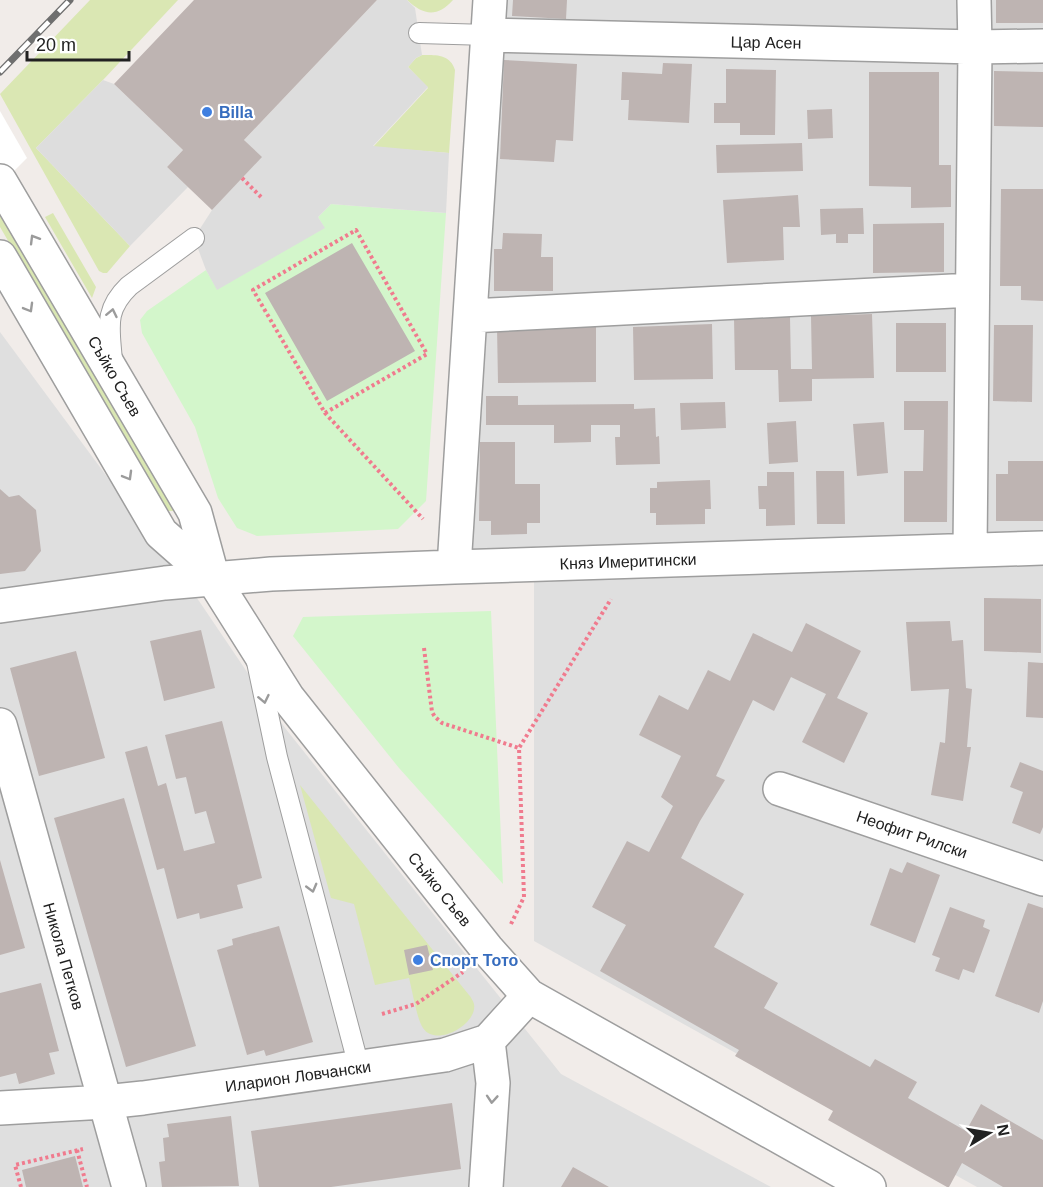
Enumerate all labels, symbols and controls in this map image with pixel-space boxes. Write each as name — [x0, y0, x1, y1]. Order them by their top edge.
scale bar — [27, 24, 129, 62]
street label: Цар Асен — [730, 33, 802, 52]
text: 20 m — [36, 35, 76, 55]
place label: Billa — [219, 104, 253, 121]
marker: Billa — [200, 105, 214, 119]
one-way arrow — [30, 234, 41, 245]
one-way arrow — [22, 301, 34, 312]
one-way arrow — [105, 308, 118, 318]
street label: Съйко Съев — [85, 333, 144, 419]
one-way arrow — [120, 470, 132, 480]
street label: Княз Имеритински — [559, 551, 697, 572]
one-way arrow — [257, 694, 270, 704]
street label: Неофит Рилски — [854, 808, 969, 861]
street label: Съйко Съев — [405, 849, 475, 930]
one-way arrow — [304, 883, 317, 893]
street label: Никола Петков — [40, 901, 87, 1012]
place label: Спорт Тото — [430, 952, 519, 969]
marker: Спорт Тото — [411, 953, 425, 967]
street label: Иларион Ловчански — [224, 1058, 372, 1095]
one-way arrow — [486, 1094, 499, 1103]
north arrow — [959, 1103, 1019, 1163]
text: N — [994, 1123, 1013, 1138]

